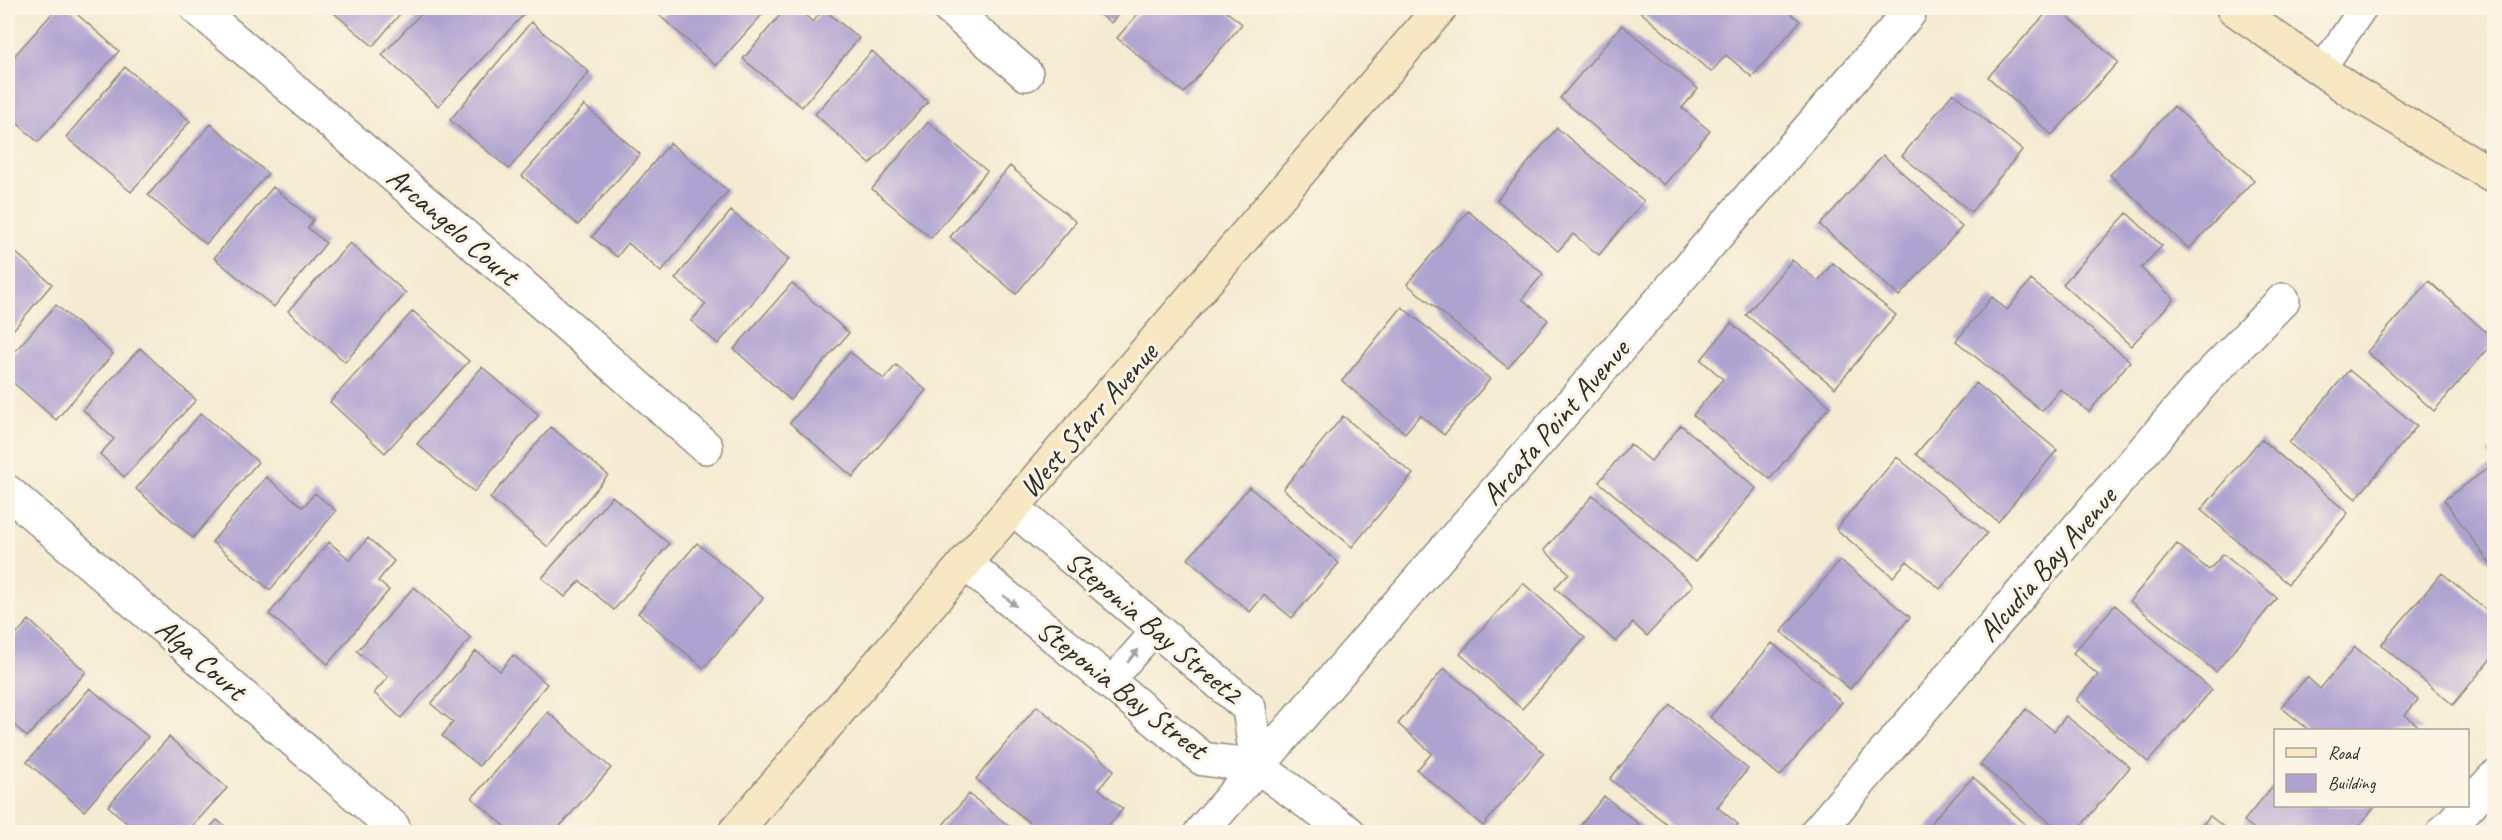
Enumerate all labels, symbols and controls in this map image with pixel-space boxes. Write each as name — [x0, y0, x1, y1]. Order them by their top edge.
street label: Arcangelo Court — [379, 158, 529, 296]
street label: Arcata Point Avenue — [1473, 330, 1639, 513]
street label: West Starr Avenue — [1010, 333, 1167, 505]
street label: Alcudia Bay Avenue — [1969, 477, 2126, 649]
street label: Steponia Bay Street2 — [1058, 542, 1250, 712]
one-way arrow — [1002, 594, 1018, 607]
street label: Alga Court — [148, 609, 256, 711]
street label: Steponia Bay Street — [1029, 611, 1215, 767]
one-way arrow — [1126, 648, 1139, 664]
legend — [2274, 729, 2469, 807]
text: Road — [2328, 742, 2361, 764]
text: Building — [2328, 772, 2377, 794]

